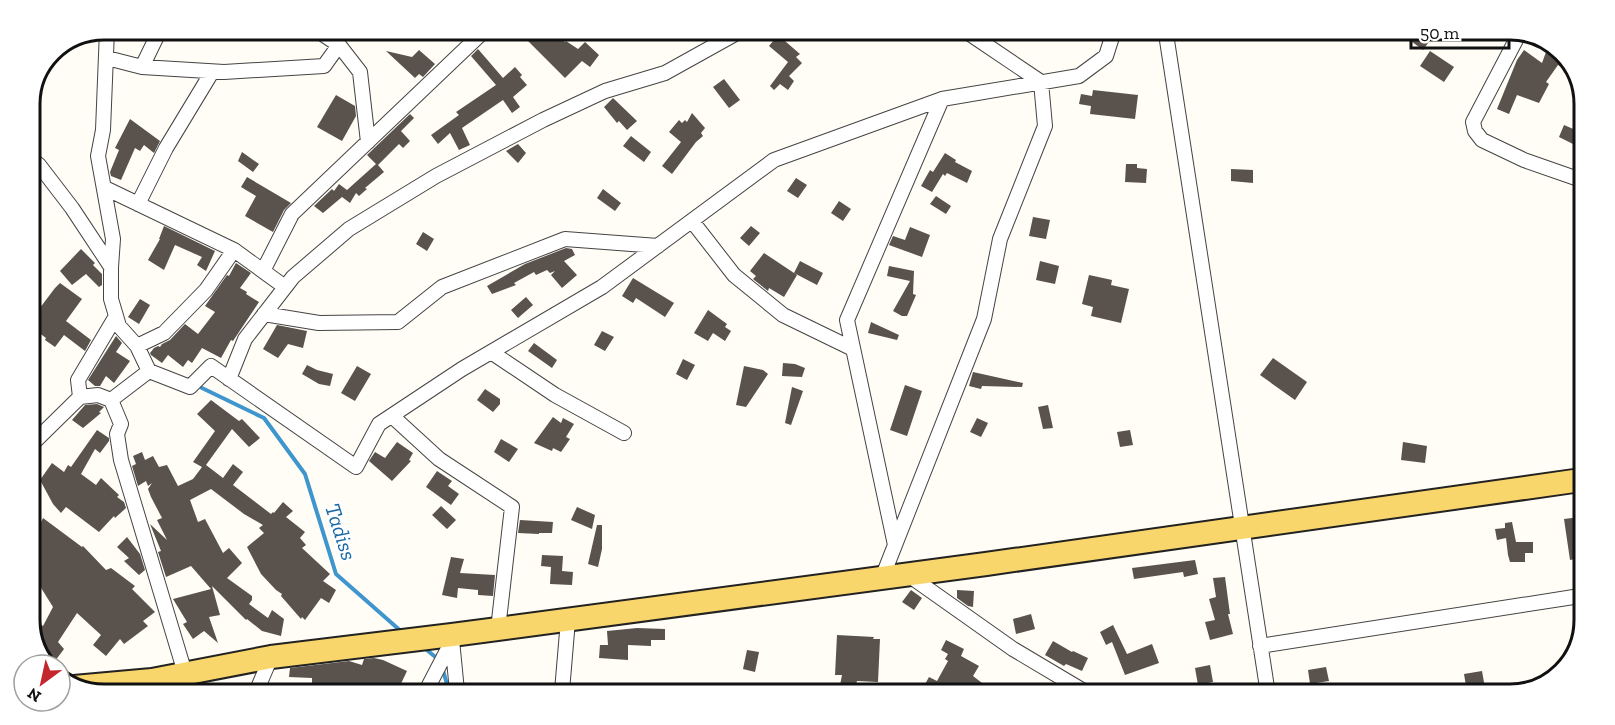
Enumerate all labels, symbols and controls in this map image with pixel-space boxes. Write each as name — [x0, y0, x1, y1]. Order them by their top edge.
scale bar — [1411, 12, 1508, 50]
text: 50 m — [1420, 22, 1460, 44]
water label: Tadiss — [319, 500, 363, 564]
north arrow — [12, 653, 72, 713]
text: N — [24, 684, 44, 706]

